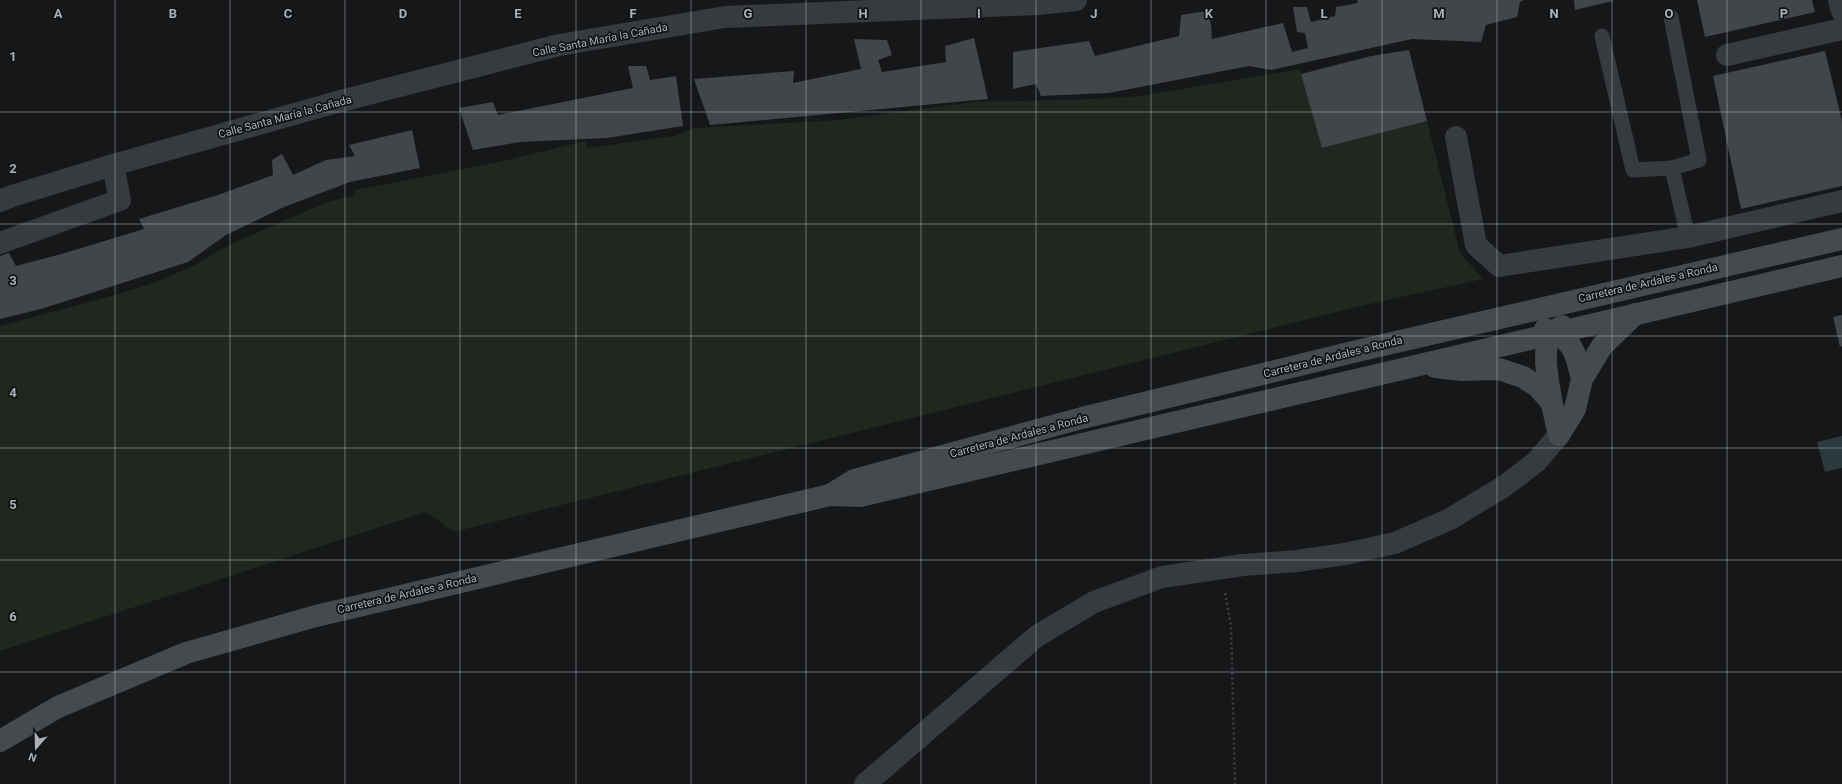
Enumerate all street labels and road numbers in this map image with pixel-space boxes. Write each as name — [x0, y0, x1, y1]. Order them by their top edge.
street label: Calle Santa María la Cañada — [531, 21, 669, 59]
street label: Calle Santa María la Cañada — [217, 93, 353, 141]
street label: Carretera de Ardales a Ronda — [1577, 261, 1719, 305]
street label: Carretera de Ardales a Ronda — [1262, 333, 1404, 381]
street label: Carretera de Ardales a Ronda — [948, 411, 1090, 461]
street label: Carretera de Ardales a Ronda — [336, 572, 478, 616]

